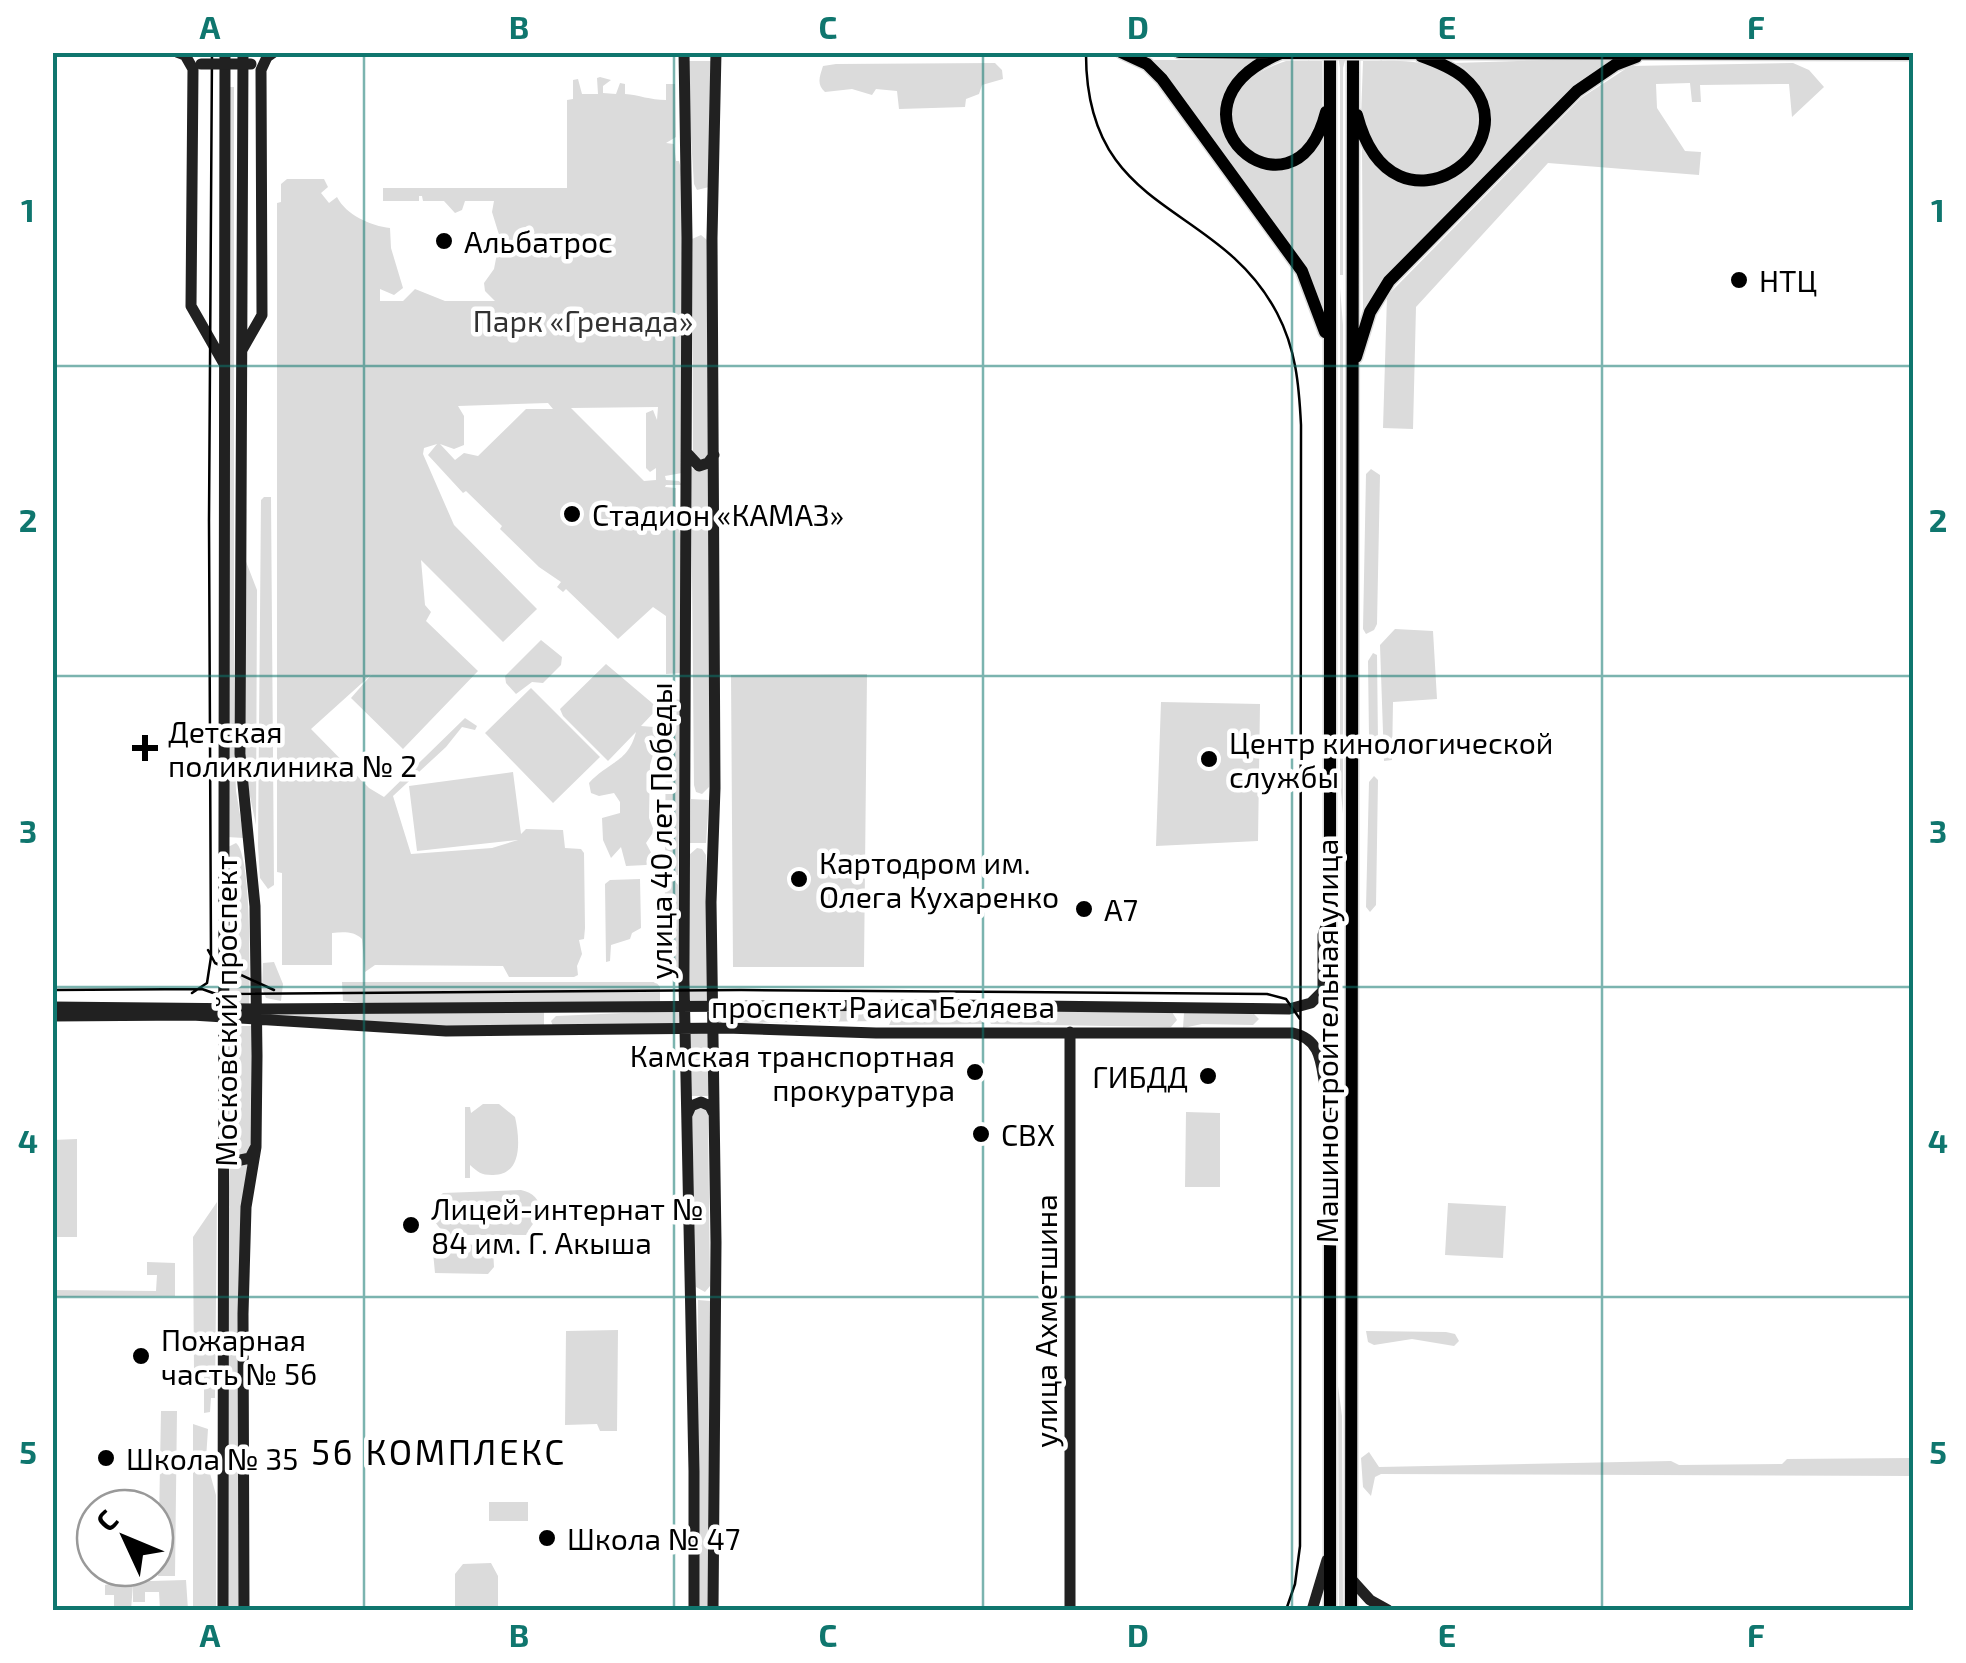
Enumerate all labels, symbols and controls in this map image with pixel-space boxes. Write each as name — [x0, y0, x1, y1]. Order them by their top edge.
text: A — [200, 7, 221, 45]
text: B — [509, 7, 529, 45]
text: C — [819, 7, 837, 45]
text: D — [1127, 7, 1149, 45]
text: E — [1438, 7, 1456, 45]
text: F — [1747, 7, 1765, 45]
text: 1 — [21, 190, 35, 228]
text: 1 — [1931, 190, 1945, 228]
place label: Альбатрос — [464, 223, 613, 259]
marker: Альбатрос — [433, 230, 455, 252]
place label: НТЦ — [1759, 262, 1817, 298]
marker: НТЦ — [1728, 269, 1750, 291]
park label: Парк «Гренада» — [473, 302, 693, 338]
place label: Стадион «КАМАЗ» — [592, 496, 844, 532]
text: 2 — [19, 500, 37, 538]
text: 2 — [1929, 500, 1947, 538]
marker: Стадион «КАМАЗ» — [561, 503, 583, 525]
street label: улица 40 лет Победы — [642, 682, 679, 980]
place label: Детская поликлиника № 2 — [168, 713, 417, 783]
place label: Центр кинологической службы — [1229, 724, 1553, 795]
marker: Детская поликлиника № 2 — [132, 735, 158, 761]
marker: Центр кинологической службы — [1198, 748, 1220, 770]
text: 3 — [19, 811, 37, 849]
text: 3 — [1929, 811, 1947, 849]
street label: Машиностроительная улица — [1308, 839, 1345, 1243]
place label: Картодром им. Олега Кухаренко — [819, 844, 1059, 915]
street label: Московский проспект — [207, 855, 243, 1167]
marker: Картодром им. Олега Кухаренко — [788, 868, 810, 890]
place label: А7 — [1104, 891, 1138, 927]
marker: А7 — [1073, 898, 1095, 920]
street label: проспект Раиса Беляева — [711, 988, 1055, 1024]
place label: Камская транспортная прокуратура — [630, 1037, 955, 1108]
place label: ГИБДД — [1092, 1058, 1188, 1094]
marker: Камская транспортная прокуратура — [964, 1061, 986, 1083]
marker: ГИБДД — [1197, 1065, 1219, 1087]
place label: СВХ — [1001, 1116, 1055, 1152]
text: 4 — [18, 1121, 38, 1159]
text: 4 — [1928, 1121, 1948, 1159]
marker: СВХ — [970, 1123, 992, 1145]
place label: Лицей-интернат № 84 им. Г. Акыша — [431, 1190, 704, 1260]
street label: улица Ахметшина — [1027, 1194, 1064, 1448]
marker: Лицей-интернат № 84 им. Г. Акыша — [400, 1214, 422, 1236]
place label: Пожарная часть № 56 — [161, 1321, 317, 1391]
marker: Пожарная часть № 56 — [130, 1345, 152, 1367]
district label: 56 КОМПЛЕКС — [311, 1430, 567, 1472]
text: 5 — [19, 1432, 37, 1470]
text: 5 — [1929, 1432, 1947, 1470]
place label: Школа № 35 — [126, 1440, 298, 1476]
marker: Школа № 35 — [95, 1447, 117, 1469]
north arrow — [75, 1488, 175, 1588]
text: С — [88, 1502, 124, 1538]
place label: Школа № 47 — [567, 1520, 740, 1556]
marker: Школа № 47 — [536, 1527, 558, 1549]
text: A — [200, 1615, 221, 1653]
text: B — [509, 1615, 529, 1653]
text: C — [819, 1615, 837, 1653]
text: D — [1127, 1615, 1149, 1653]
text: E — [1438, 1615, 1456, 1653]
text: F — [1747, 1615, 1765, 1653]

